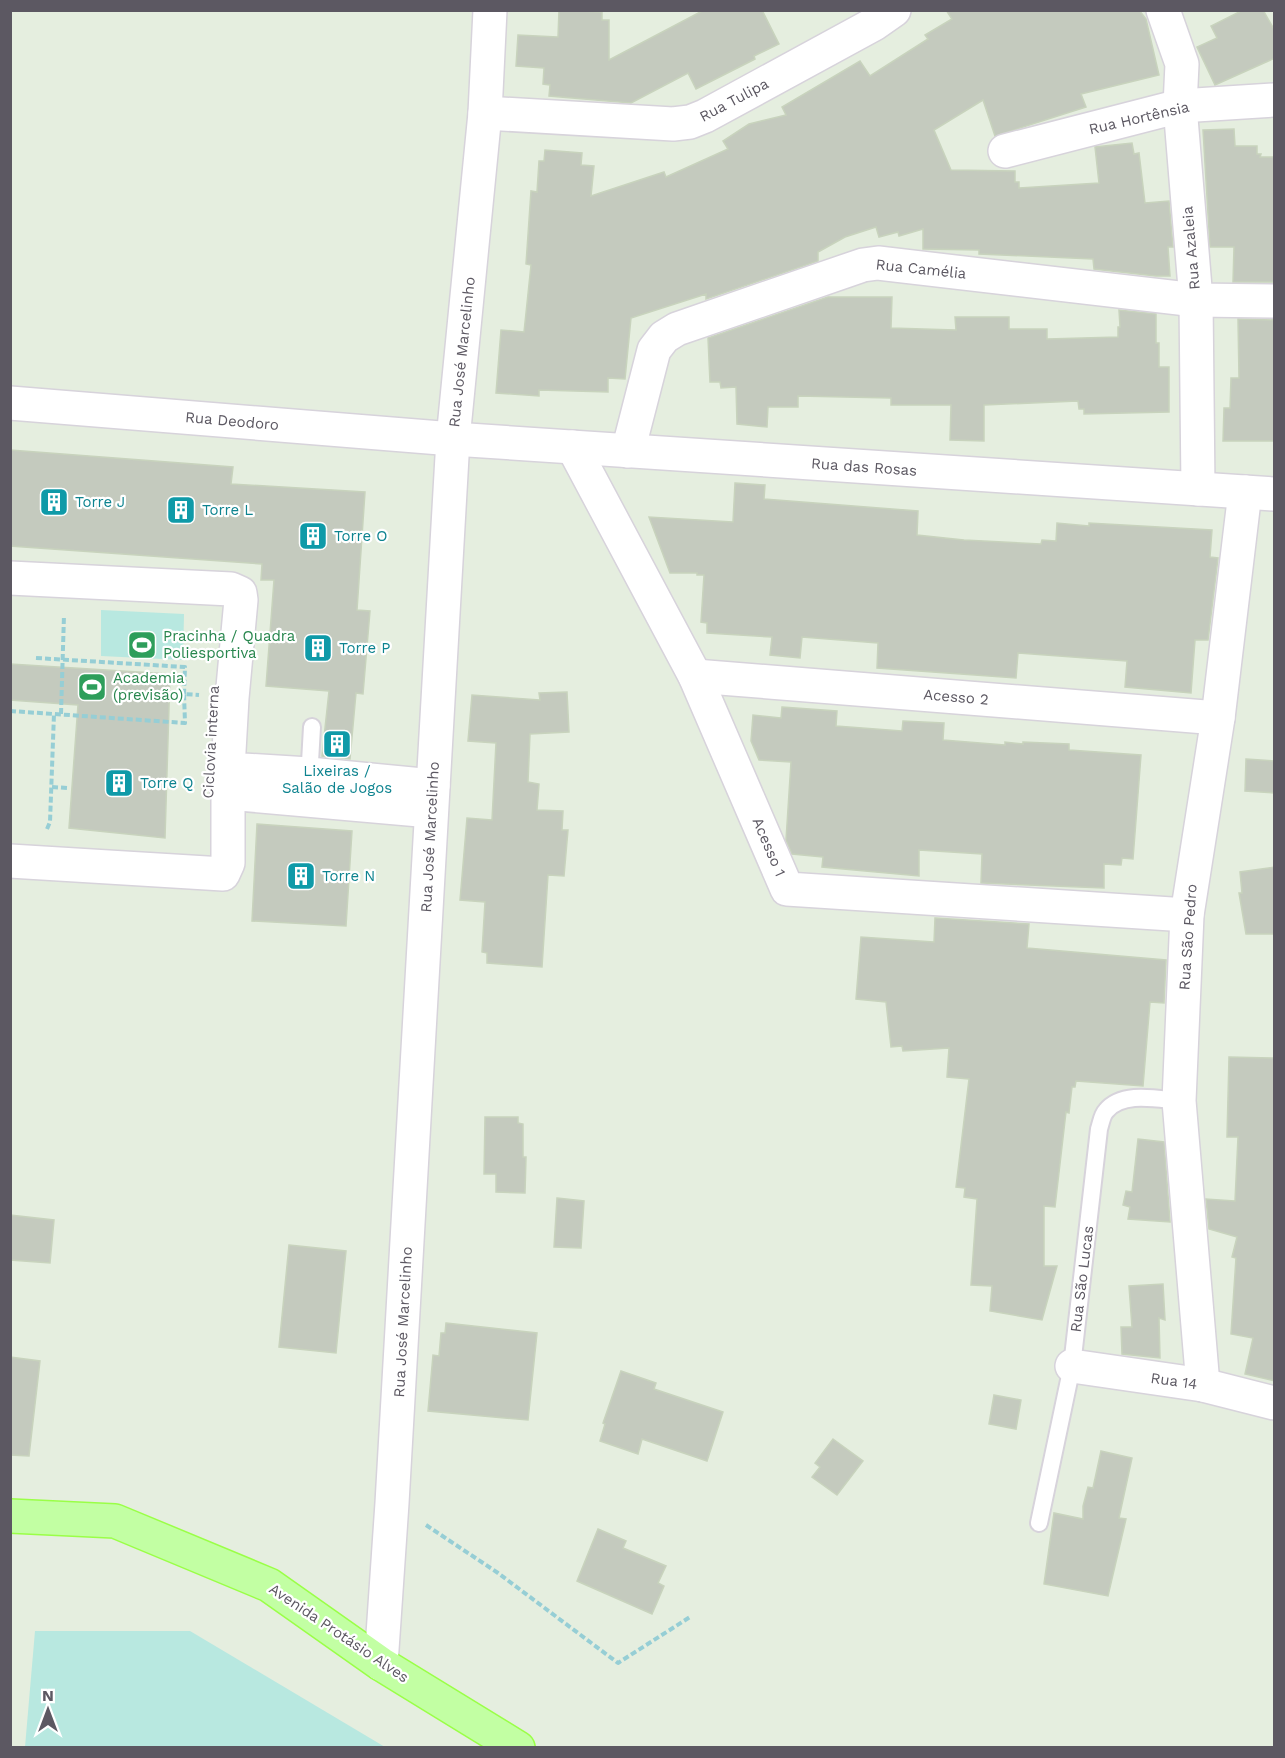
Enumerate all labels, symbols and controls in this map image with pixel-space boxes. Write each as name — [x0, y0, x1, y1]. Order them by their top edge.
street label: Rua Tulipa — [696, 74, 772, 126]
street label: Rua Hortênsia — [1087, 98, 1191, 138]
street label: Rua Azaleia — [1178, 205, 1204, 291]
street label: Rua Camélia — [875, 255, 968, 283]
street label: Rua José Marcelinho — [445, 276, 479, 428]
street label: Rua Deodoro — [184, 408, 280, 434]
street label: Rua das Rosas — [810, 454, 918, 480]
building icon: Torre J — [38, 486, 70, 518]
place label: Torre J — [75, 493, 125, 511]
building icon: Torre L — [165, 494, 197, 526]
place label: Torre L — [202, 501, 253, 519]
building icon: Torre O — [297, 520, 329, 552]
place label: Torre O — [334, 527, 387, 545]
place label: Pracinha / Quadra Poliesportiva — [163, 627, 296, 662]
sports icon: Pracinha / Quadra Poliesportiva — [126, 629, 158, 661]
building icon: Torre P — [302, 632, 334, 664]
place label: Torre P — [339, 639, 390, 657]
place label: Academia (previsão) — [113, 669, 185, 704]
sports icon: Academia (previsão) — [76, 671, 108, 703]
street label: Ciclovia interna — [199, 684, 223, 799]
street label: Acesso 2 — [923, 685, 989, 709]
building icon: Lixeiras / Salão de Jogos — [321, 728, 353, 760]
street label: Rua José Marcelinho — [417, 761, 443, 913]
place label: Lixeiras / Salão de Jogos — [282, 762, 392, 797]
building icon: Torre Q — [103, 767, 135, 799]
place label: Torre Q — [140, 774, 193, 792]
street label: Acesso 1 — [749, 815, 789, 879]
building icon: Torre N — [285, 860, 317, 892]
place label: Torre N — [322, 867, 375, 885]
street label: Rua São Pedro — [1175, 883, 1201, 991]
street label: Rua São Lucas — [1067, 1225, 1097, 1333]
street label: Rua José Marcelinho — [390, 1246, 416, 1398]
street label: Rua 14 — [1149, 1369, 1199, 1393]
street label: Avenida Protásio Alves — [266, 1580, 412, 1686]
north arrow — [18, 1680, 78, 1740]
text: N — [42, 1686, 54, 1705]

